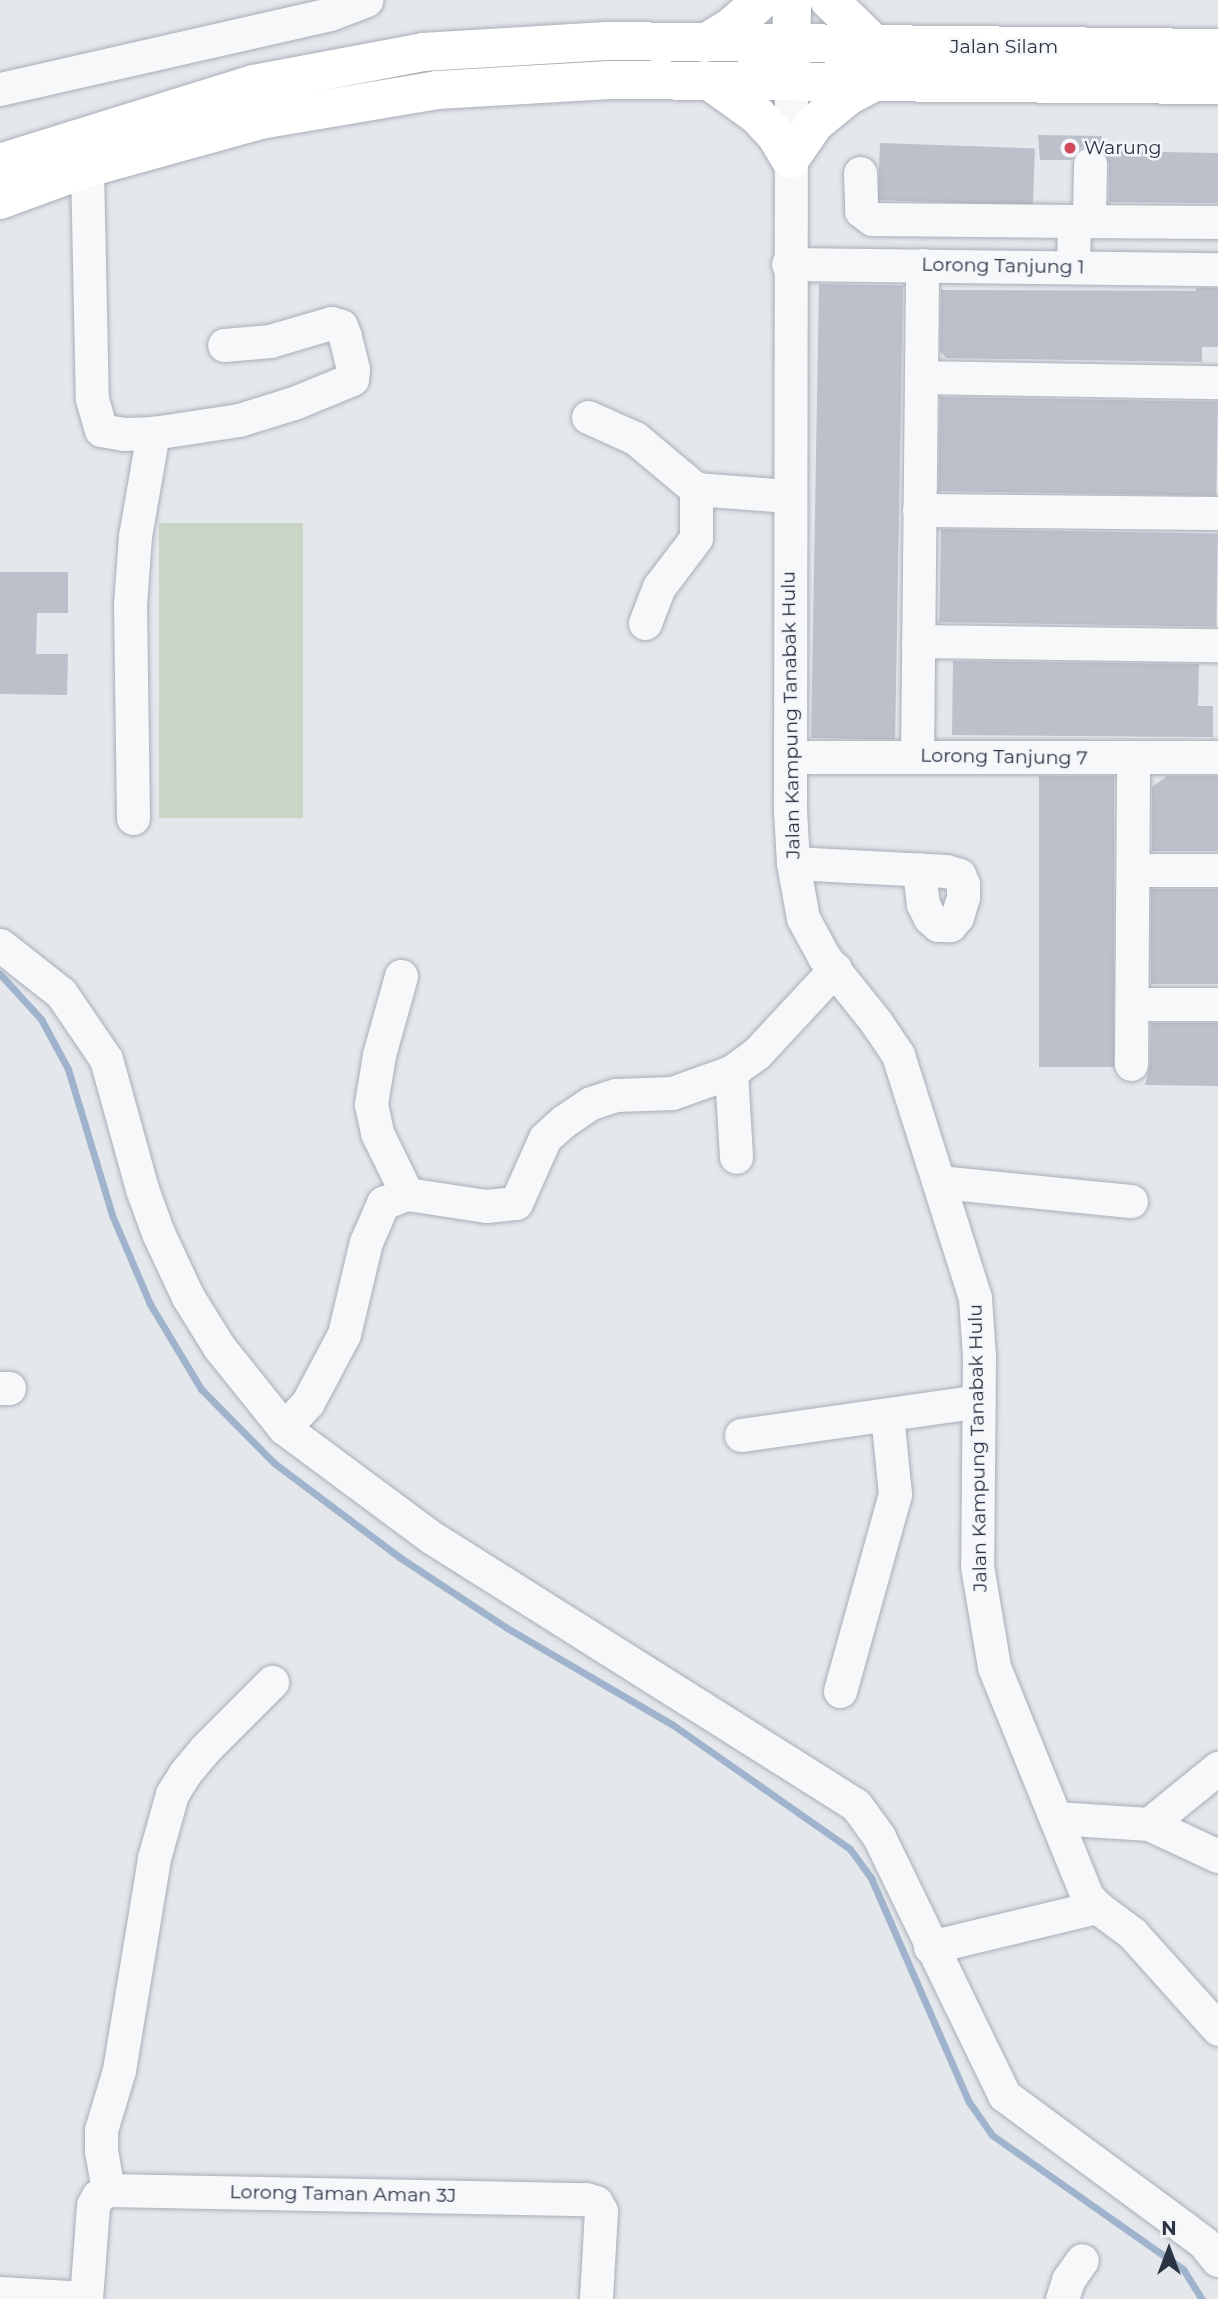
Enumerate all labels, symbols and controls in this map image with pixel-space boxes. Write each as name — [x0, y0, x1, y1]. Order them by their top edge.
street label: Jalan Silam — [950, 36, 1058, 58]
place label: Warung — [1084, 137, 1162, 159]
marker: Warung — [1062, 140, 1078, 156]
street label: Lorong Tanjung 1 — [921, 253, 1085, 279]
street label: Jalan Kampung Tanabak Hulu — [777, 571, 805, 859]
street label: Lorong Tanjung 7 — [920, 744, 1088, 770]
street label: Jalan Kampung Tanabak Hulu — [964, 1304, 992, 1592]
street label: Lorong Taman Aman 3J — [229, 2181, 457, 2207]
north arrow — [1134, 2215, 1204, 2285]
text: N — [1161, 2217, 1177, 2240]

